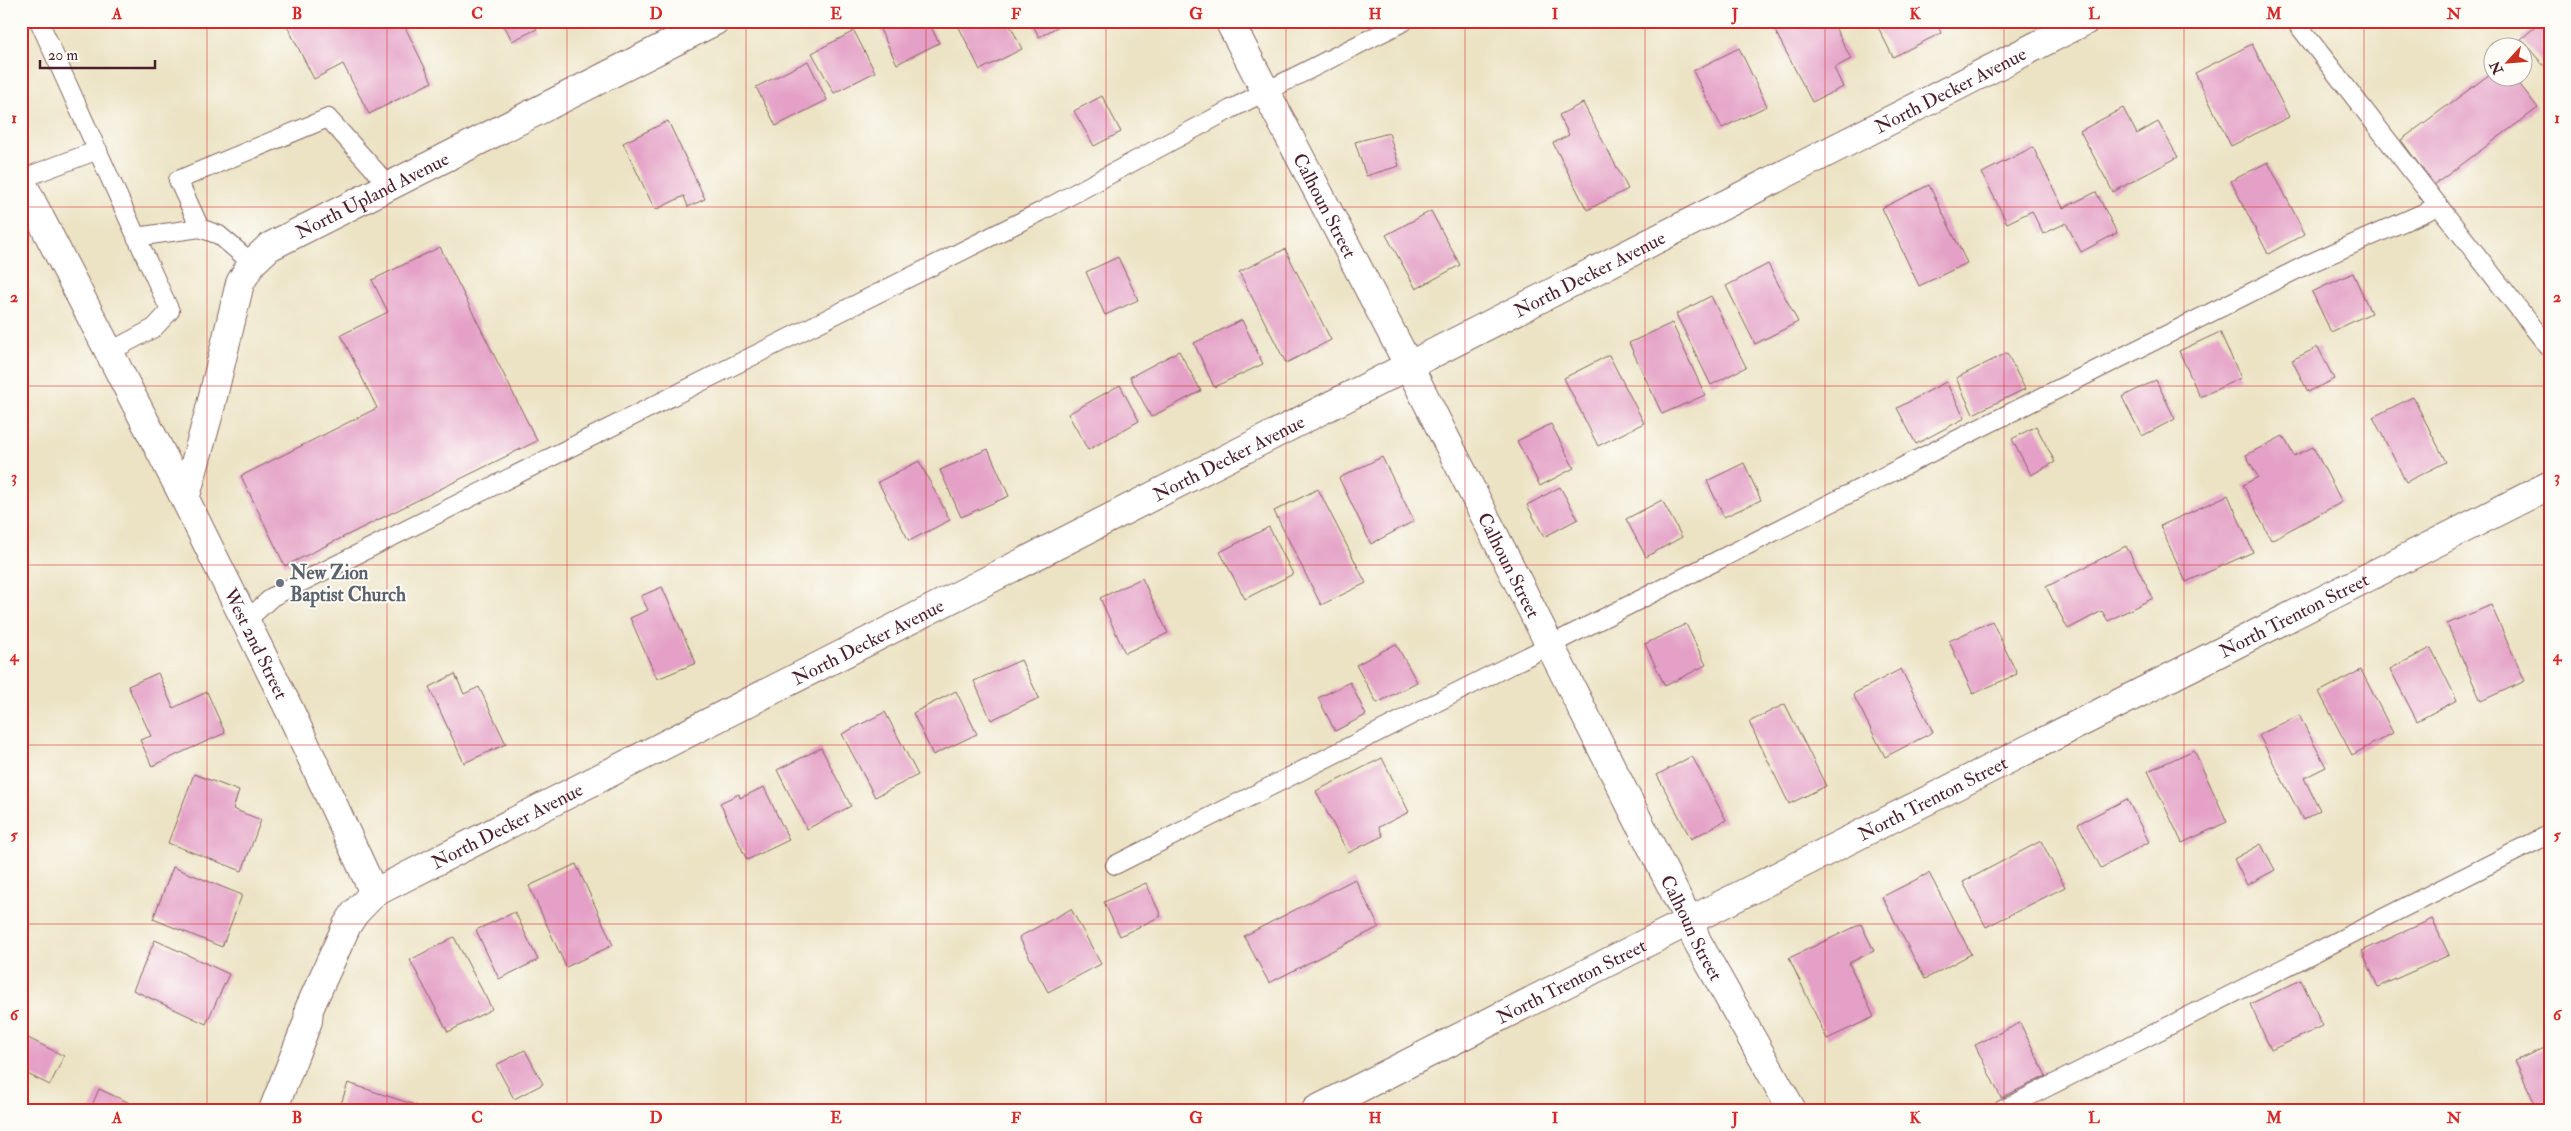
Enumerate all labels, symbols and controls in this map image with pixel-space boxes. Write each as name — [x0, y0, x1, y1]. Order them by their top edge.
text: A — [111, 4, 123, 24]
text: B — [292, 4, 302, 24]
text: C — [471, 4, 483, 24]
text: D — [649, 4, 663, 24]
text: E — [830, 4, 842, 24]
text: F — [1011, 4, 1021, 24]
text: G — [1189, 4, 1203, 24]
text: H — [1368, 4, 1382, 24]
text: I — [1552, 4, 1559, 24]
text: J — [1731, 4, 1739, 25]
text: K — [1909, 4, 1921, 24]
text: L — [2088, 4, 2100, 24]
text: M — [2265, 4, 2282, 24]
text: N — [2446, 4, 2462, 24]
scale bar — [40, 38, 155, 70]
north arrow — [2484, 38, 2534, 88]
street label: North Decker Avenue — [1871, 42, 2031, 139]
text: 20 m — [48, 46, 78, 65]
text: N — [2486, 58, 2508, 78]
text: 1 — [11, 108, 17, 128]
text: 1 — [2554, 108, 2560, 128]
street label: North Upland Avenue — [292, 147, 453, 245]
street label: Calhoun Street — [1287, 149, 1362, 262]
street label: North Decker Avenue — [1510, 226, 1670, 323]
text: 2 — [10, 287, 18, 307]
text: 2 — [2553, 287, 2561, 307]
street label: North Decker Avenue — [1149, 410, 1309, 507]
text: 3 — [11, 467, 17, 487]
text: 3 — [2554, 467, 2560, 487]
street label: Calhoun Street — [1472, 509, 1545, 622]
place label: New Zion Baptist Church — [289, 561, 406, 608]
street label: North Trenton Street — [2215, 568, 2373, 664]
marker: New Zion Baptist Church — [274, 577, 286, 589]
street label: West 2nd Street — [218, 584, 293, 703]
street label: North Decker Avenue — [788, 594, 948, 691]
text: 4 — [9, 646, 20, 666]
text: 4 — [2552, 646, 2563, 666]
street label: North Trenton Street — [1854, 751, 2012, 847]
street label: North Decker Avenue — [427, 778, 587, 875]
text: 5 — [10, 825, 18, 845]
text: 5 — [2553, 825, 2561, 845]
street label: Calhoun Street — [1655, 871, 1728, 985]
street label: North Trenton Street — [1493, 934, 1650, 1030]
text: 6 — [10, 1005, 20, 1025]
text: 6 — [2553, 1005, 2563, 1025]
text: A — [111, 1108, 123, 1128]
text: B — [292, 1108, 302, 1128]
text: C — [471, 1108, 483, 1128]
text: D — [649, 1108, 663, 1128]
text: E — [830, 1108, 842, 1128]
text: F — [1011, 1108, 1021, 1128]
text: G — [1189, 1108, 1203, 1128]
text: H — [1368, 1108, 1382, 1128]
text: I — [1552, 1108, 1559, 1128]
text: J — [1731, 1108, 1739, 1129]
text: K — [1909, 1108, 1921, 1128]
text: L — [2088, 1108, 2100, 1128]
text: M — [2265, 1108, 2282, 1128]
text: N — [2446, 1108, 2462, 1128]

